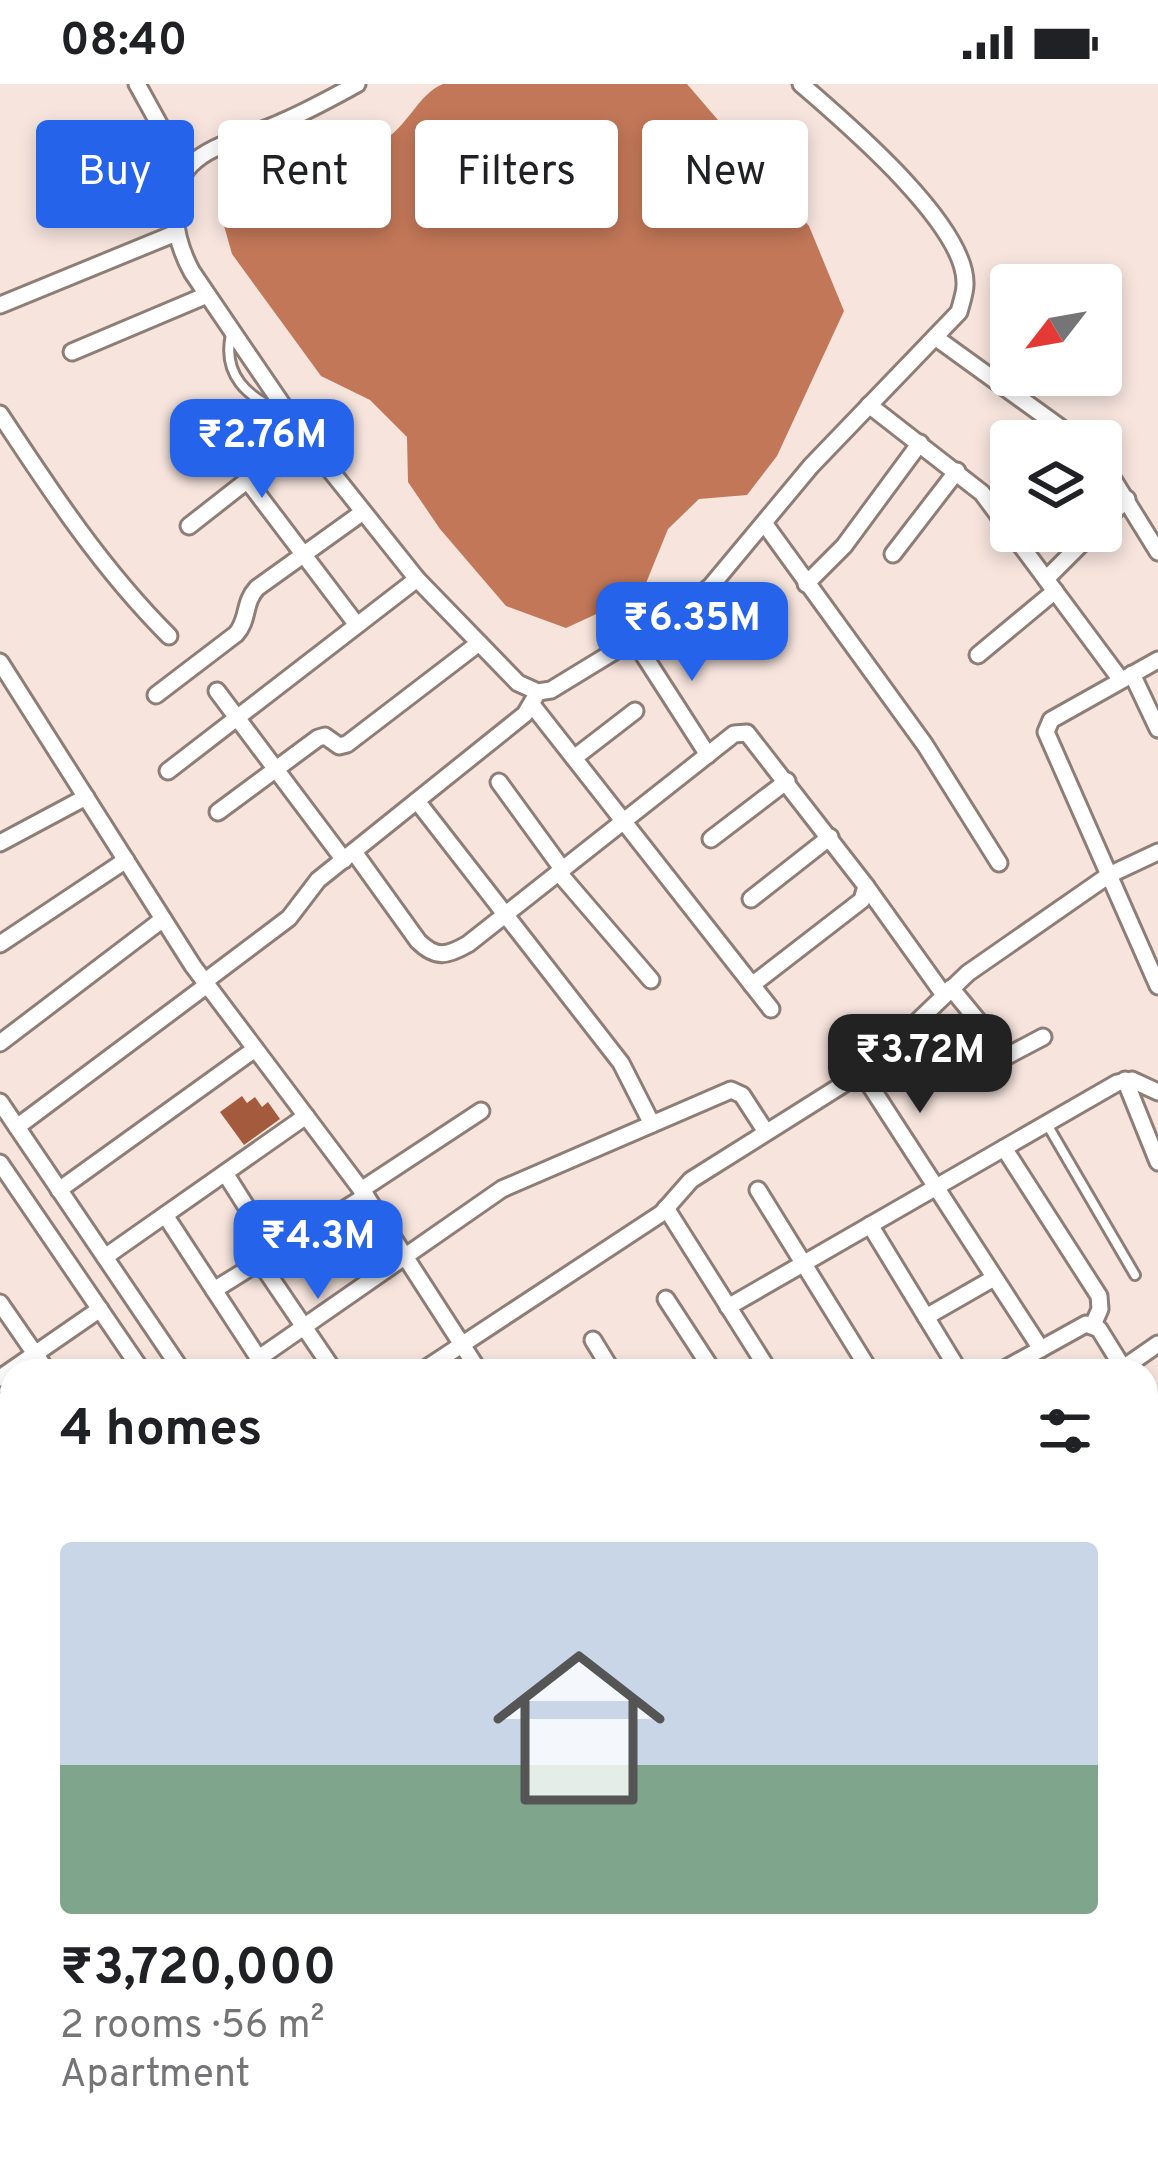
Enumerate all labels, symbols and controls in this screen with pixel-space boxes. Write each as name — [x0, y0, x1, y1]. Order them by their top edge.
text: 08:40 — [60, 14, 187, 71]
chip: Buy — [36, 120, 194, 228]
chip: Rent — [218, 120, 391, 228]
chip: Filters — [415, 120, 618, 228]
chip: New — [642, 120, 808, 228]
north arrow — [990, 264, 1122, 396]
map controls — [990, 264, 1122, 552]
pin: ₹2.76M — [164, 399, 360, 501]
text: ₹2.76M — [197, 413, 327, 462]
button: layers — [990, 420, 1122, 552]
pin: ₹6.35M — [594, 582, 790, 684]
text: ₹6.35M — [623, 596, 761, 645]
pin: ₹3.72M — [822, 1014, 1018, 1116]
text: ₹3.72M — [855, 1028, 985, 1077]
pin: ₹4.3M — [234, 1200, 402, 1302]
text: ₹4.3M — [261, 1214, 375, 1263]
icon: filters — [1032, 1398, 1098, 1464]
text: 4 homes — [60, 1399, 262, 1464]
icon: home — [471, 1620, 687, 1836]
text: ₹3,720,000 — [60, 1938, 336, 2003]
text: 2 rooms · 56 m² — [60, 2003, 325, 2052]
text: Apartment — [60, 2052, 250, 2101]

